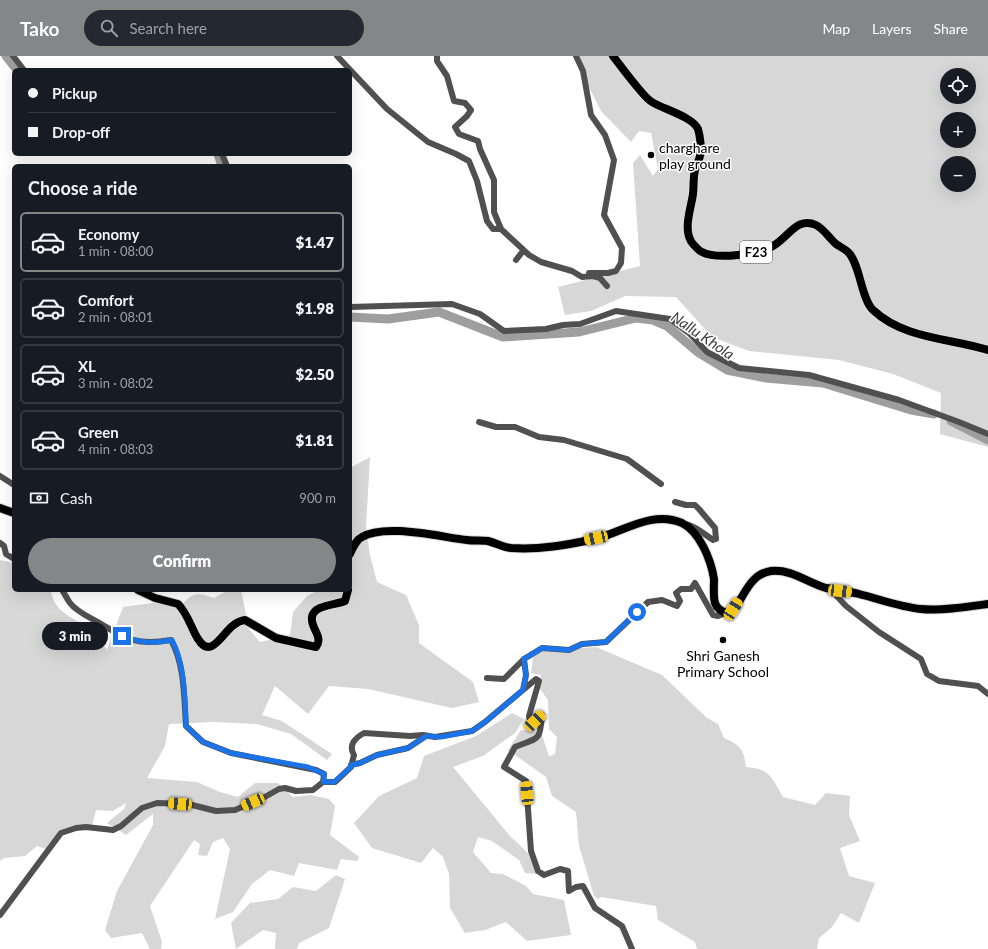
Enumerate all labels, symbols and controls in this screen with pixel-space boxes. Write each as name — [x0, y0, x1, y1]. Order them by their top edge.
search box — [84, 10, 364, 46]
text: Tako — [20, 17, 60, 40]
icon: search — [98, 17, 120, 39]
text: Search here — [130, 19, 207, 37]
text: Map — [822, 20, 850, 37]
text: Layers — [872, 20, 912, 37]
text: Share — [934, 20, 968, 37]
map controls — [940, 68, 976, 192]
button: locate — [940, 68, 976, 104]
text: Pickup — [52, 84, 97, 102]
button: + — [940, 112, 976, 148]
text: Drop-off — [52, 123, 110, 141]
place label: charghare play ground — [659, 139, 731, 172]
marker: charghare play ground — [646, 150, 656, 160]
button: − — [940, 156, 976, 192]
text: Choose a ride — [28, 177, 137, 199]
icon: car — [30, 224, 66, 260]
text: Economy — [78, 225, 139, 243]
text: $1.47 — [296, 233, 334, 251]
road number: F23 — [740, 241, 772, 263]
text: 1 min · 08:00 — [78, 243, 153, 259]
icon: car — [30, 290, 66, 326]
text: Comfort — [78, 291, 134, 309]
text: $1.98 — [296, 299, 334, 317]
water label: Nallu Khola — [668, 307, 738, 363]
text: 2 min · 08:01 — [78, 309, 153, 325]
icon: car — [30, 356, 66, 392]
text: XL — [78, 357, 96, 375]
text: $2.50 — [296, 365, 334, 383]
text: 3 min · 08:02 — [78, 375, 153, 391]
icon: car — [30, 422, 66, 458]
text: Green — [78, 423, 119, 441]
text: $1.81 — [296, 431, 334, 449]
text: 4 min · 08:03 — [78, 441, 153, 457]
icon: cash — [28, 487, 50, 509]
text: Cash — [60, 489, 92, 507]
text: 900 m — [299, 490, 336, 506]
car — [583, 530, 609, 546]
button: Confirm — [28, 538, 336, 584]
car — [827, 584, 853, 598]
car — [721, 596, 745, 622]
route start — [628, 603, 646, 621]
callout: 3 min — [42, 622, 108, 650]
route end — [113, 627, 131, 645]
text: 3 min — [59, 628, 91, 644]
marker: Shri Ganesh Primary School — [718, 635, 728, 645]
place label: Shri Ganesh Primary School — [677, 647, 769, 680]
car — [522, 708, 548, 734]
car — [520, 781, 534, 805]
car — [240, 792, 266, 812]
car — [168, 797, 192, 811]

